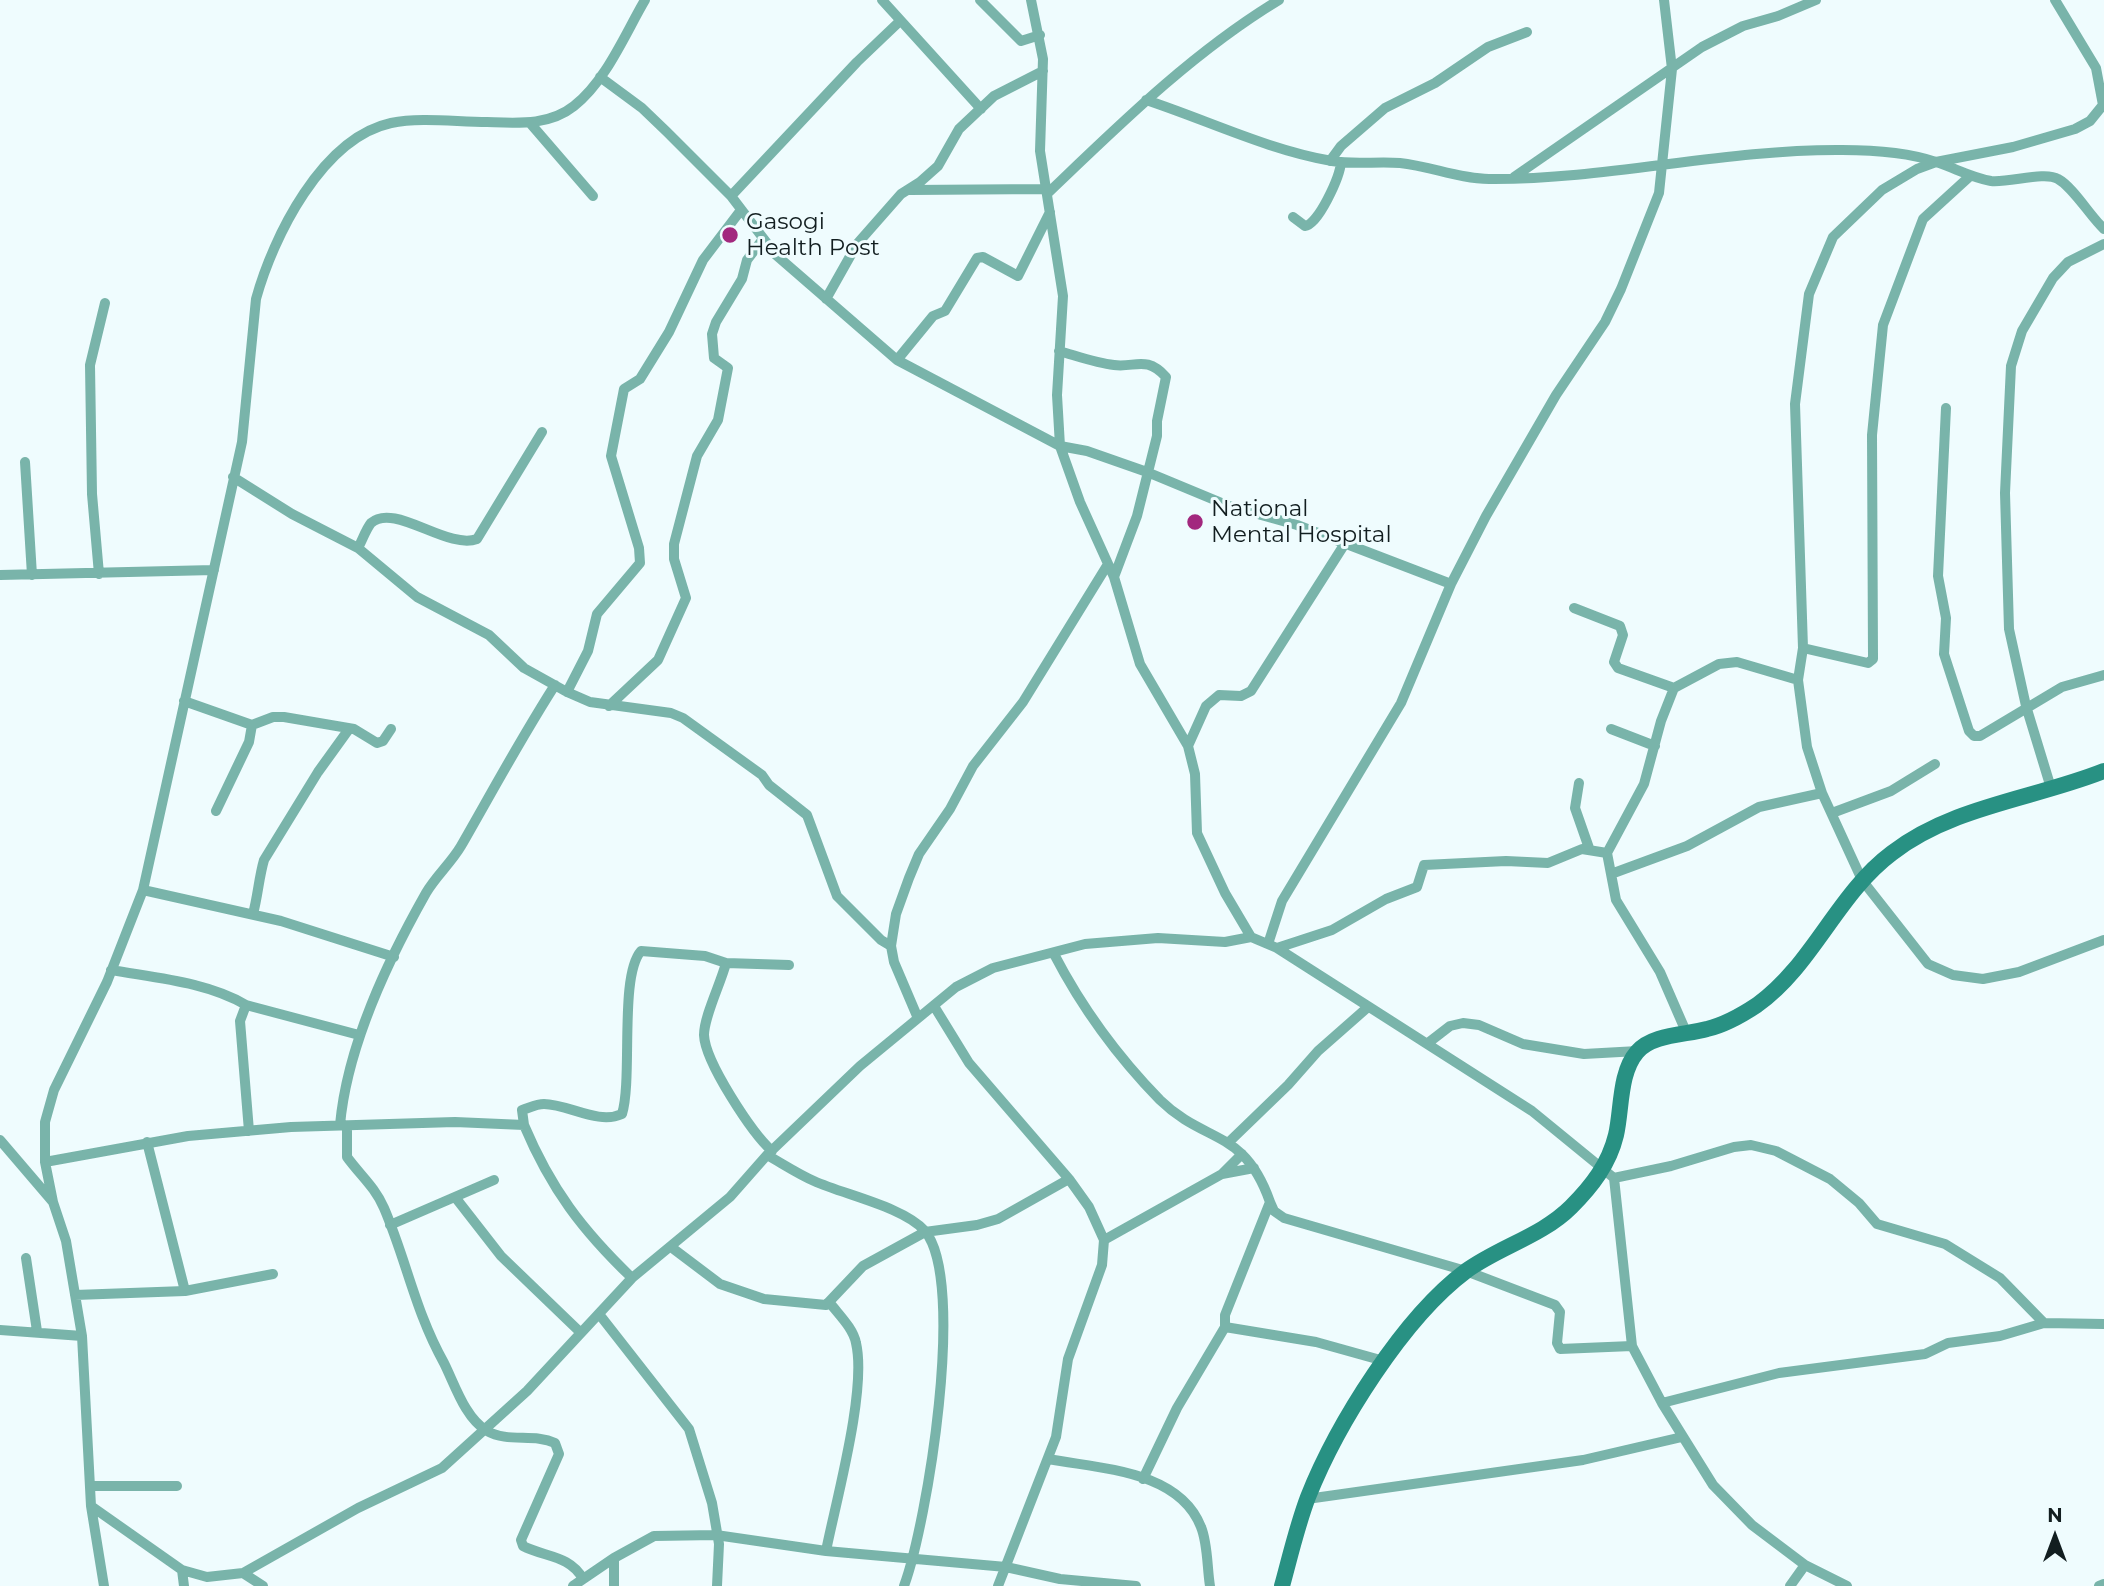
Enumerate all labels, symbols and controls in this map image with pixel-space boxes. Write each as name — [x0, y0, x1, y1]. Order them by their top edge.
place label: Gasogi Health Post — [746, 208, 880, 262]
marker: Gasogi Health Post — [720, 225, 740, 245]
place label: National Mental Hospital — [1211, 495, 1392, 549]
marker: National Mental Hospital — [1185, 512, 1205, 532]
north arrow — [2020, 1502, 2090, 1572]
text: N — [2047, 1504, 2063, 1527]

